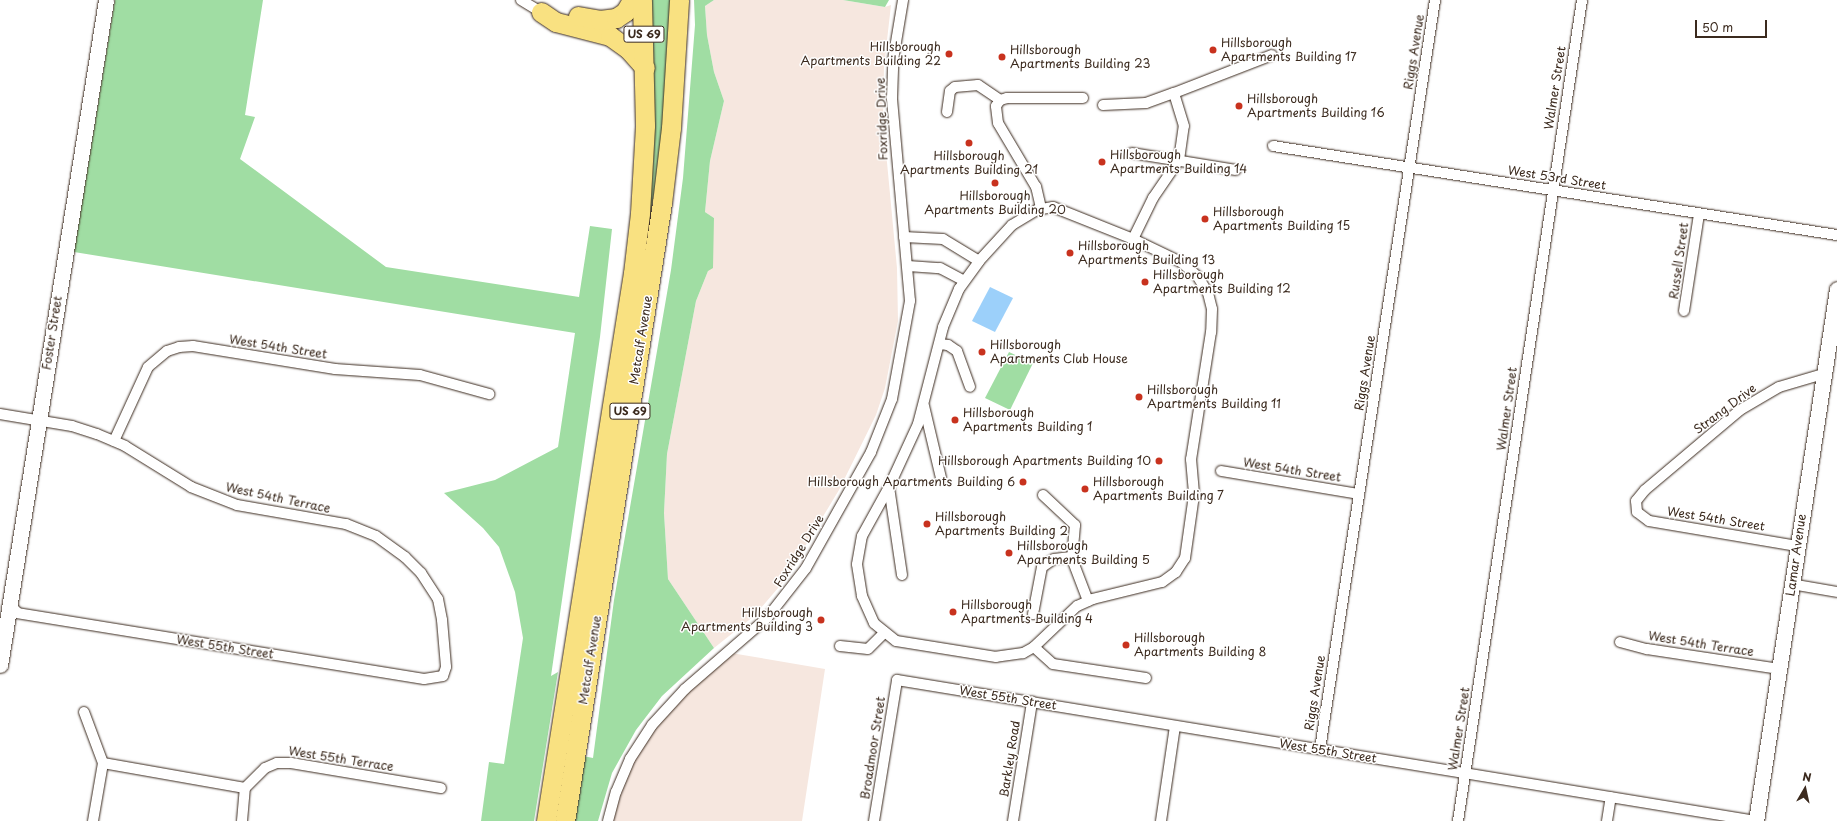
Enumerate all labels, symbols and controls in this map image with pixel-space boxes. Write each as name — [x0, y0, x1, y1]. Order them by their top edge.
scale bar — [1697, 12, 1769, 38]
street label: Riggs Avenue — [1401, 14, 1427, 90]
text: 50 m — [1702, 18, 1733, 36]
road number: US 69 — [623, 25, 665, 43]
place label: Hillsborough Apartments Building 17 — [1221, 36, 1357, 64]
place label: Hillsborough Apartments Building 22 — [801, 40, 941, 68]
place label: Hillsborough Apartments Building 23 — [1010, 43, 1150, 71]
marker: Hillsborough Apartments Building 17 — [1208, 45, 1218, 55]
street label: Walmer Street — [1541, 45, 1569, 131]
marker: Hillsborough Apartments Building 22 — [944, 49, 954, 59]
marker: Hillsborough Apartments Building 23 — [997, 52, 1007, 62]
street label: Foxridge Drive — [873, 77, 891, 161]
place label: Hillsborough Apartments Building 16 — [1247, 92, 1385, 120]
marker: Hillsborough Apartments Building 16 — [1234, 101, 1244, 111]
marker: Hillsborough Apartments Building 21 — [964, 138, 974, 148]
place label: Hillsborough Apartments Building 14 — [1110, 148, 1247, 176]
place label: Hillsborough Apartments Building 21 — [900, 149, 1038, 177]
marker: Hillsborough Apartments Building 14 — [1097, 157, 1107, 167]
street label: West 53rd Street — [1506, 163, 1608, 193]
marker: Hillsborough Apartments Building 20 — [990, 178, 1000, 188]
place label: Hillsborough Apartments Building 20 — [924, 189, 1066, 217]
place label: Hillsborough Apartments Building 15 — [1213, 205, 1350, 233]
marker: Hillsborough Apartments Building 15 — [1200, 214, 1210, 224]
street label: Russell Street — [1666, 221, 1692, 301]
place label: Hillsborough Apartments Building 13 — [1078, 239, 1215, 267]
marker: Hillsborough Apartments Building 13 — [1065, 248, 1075, 258]
place label: Hillsborough Apartments Building 12 — [1153, 268, 1291, 296]
marker: Hillsborough Apartments Building 12 — [1140, 277, 1150, 287]
street label: Foster Street — [39, 295, 65, 371]
street label: Metcalf Avenue — [627, 295, 655, 385]
street label: West 54th Street — [228, 332, 328, 362]
street label: Riggs Avenue — [1352, 335, 1378, 411]
place label: Hillsborough Apartments Club House — [990, 338, 1128, 366]
marker: Hillsborough Apartments Club House — [977, 347, 987, 357]
street label: Walmer Street — [1494, 366, 1520, 452]
street label: Strang Drive — [1691, 381, 1759, 437]
place label: Hillsborough Apartments Building 11 — [1147, 383, 1281, 411]
marker: Hillsborough Apartments Building 11 — [1134, 392, 1144, 402]
road number: US 69 — [609, 402, 651, 420]
place label: Hillsborough Apartments Building 1 — [963, 406, 1092, 434]
marker: Hillsborough Apartments Building 1 — [950, 415, 960, 425]
place label: Hillsborough Apartments Building 10 — [938, 454, 1151, 468]
street label: West 54th Street — [1242, 455, 1342, 485]
marker: Hillsborough Apartments Building 10 — [1154, 456, 1164, 466]
place label: Hillsborough Apartments Building 6 — [807, 475, 1015, 489]
place label: Hillsborough Apartments Building 7 — [1093, 475, 1224, 503]
marker: Hillsborough Apartments Building 6 — [1018, 477, 1028, 487]
street label: West 54th Terrace — [224, 480, 332, 516]
marker: Hillsborough Apartments Building 7 — [1080, 484, 1090, 494]
street label: West 54th Street — [1666, 504, 1766, 534]
place label: Hillsborough Apartments Building 2 — [935, 510, 1068, 538]
street label: Foxridge Drive — [771, 512, 827, 590]
street label: Lamar Avenue — [1783, 513, 1809, 597]
marker: Hillsborough Apartments Building 2 — [922, 519, 932, 529]
place label: Hillsborough Apartments Building 5 — [1017, 539, 1149, 567]
marker: Hillsborough Apartments Building 5 — [1004, 548, 1014, 558]
place label: Hillsborough Apartments Building 4 — [961, 598, 1093, 626]
place label: Hillsborough Apartments Building 3 — [681, 606, 813, 634]
marker: Hillsborough Apartments Building 4 — [948, 607, 958, 617]
street label: Metcalf Avenue — [576, 615, 604, 705]
marker: Hillsborough Apartments Building 3 — [816, 615, 826, 625]
street label: West 54th Terrace — [1647, 629, 1755, 659]
place label: Hillsborough Apartments Building 8 — [1134, 631, 1266, 659]
street label: West 55th Street — [175, 632, 275, 662]
marker: Hillsborough Apartments Building 8 — [1121, 640, 1131, 650]
street label: Riggs Avenue — [1302, 655, 1328, 731]
street label: West 55th Street — [958, 683, 1058, 713]
street label: Walmer Street — [1445, 686, 1473, 772]
street label: Broadmoor Street — [858, 695, 888, 801]
street label: Barkley Road — [997, 719, 1023, 799]
street label: West 55th Street — [1278, 736, 1378, 766]
street label: West 55th Terrace — [287, 744, 395, 774]
text: N — [1801, 768, 1813, 786]
north arrow — [1785, 769, 1825, 809]

